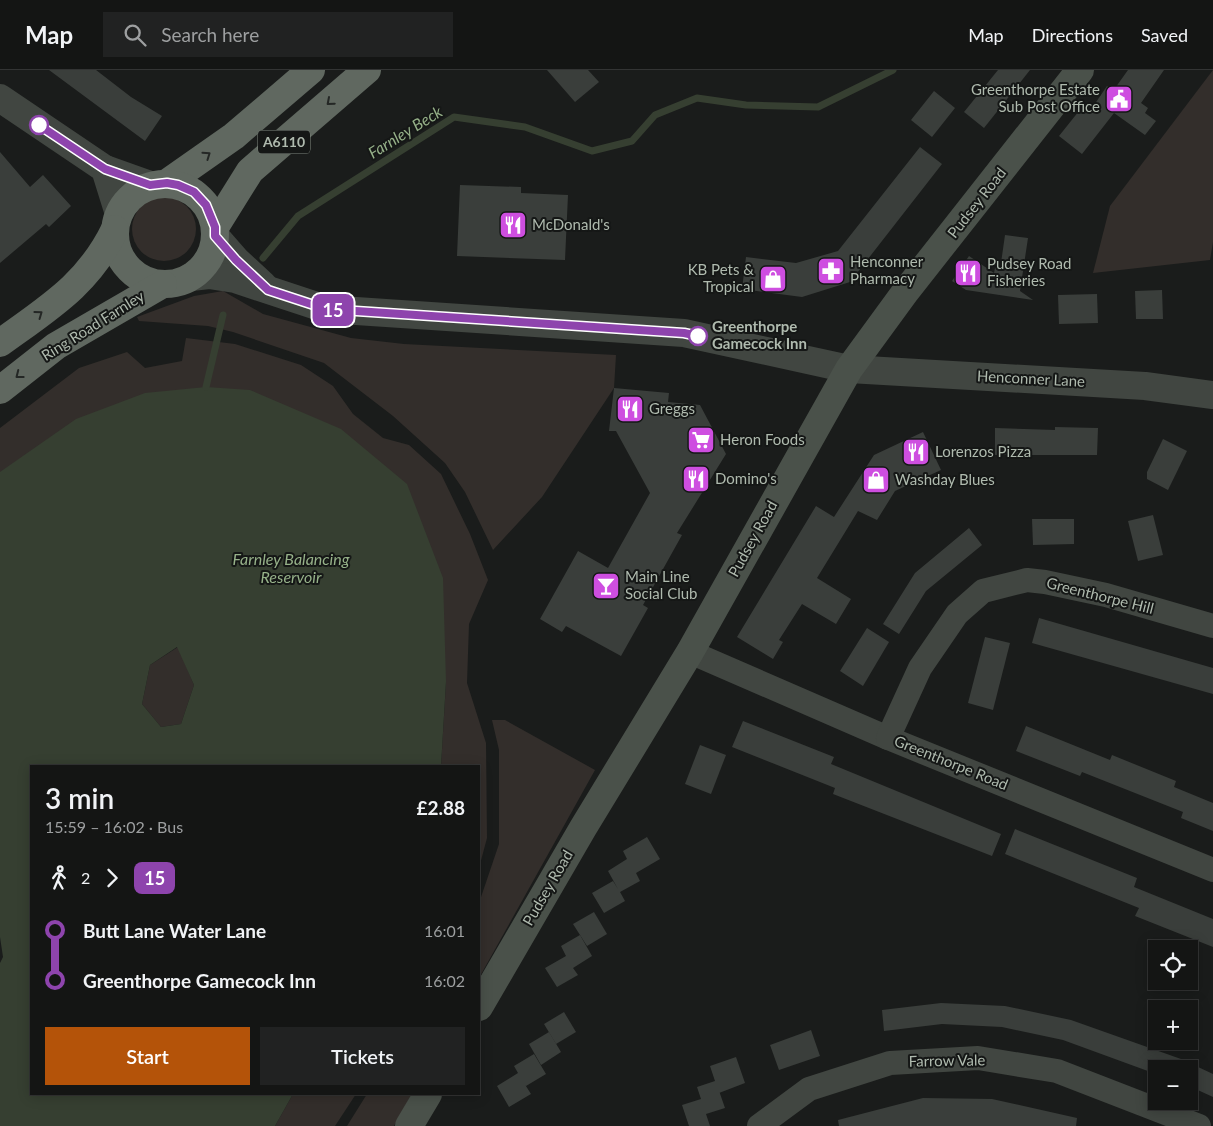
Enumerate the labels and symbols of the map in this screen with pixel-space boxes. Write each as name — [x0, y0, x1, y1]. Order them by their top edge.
place label: Greenthorpe Estate Sub Post Office — [971, 80, 1100, 115]
public building icon: Greenthorpe Estate Sub Post Office — [1104, 84, 1134, 114]
one-way arrow — [326, 96, 335, 105]
water label: Farnley Beck — [364, 101, 446, 162]
unlabelled marker — [29, 115, 49, 135]
road number: A6110 — [258, 131, 310, 154]
one-way arrow — [201, 152, 211, 161]
street label: Pudsey Road — [943, 164, 1009, 241]
restaurant icon: McDonald's — [498, 210, 528, 240]
place label: McDonald's — [532, 215, 610, 233]
place label: Henconner Pharmacy — [850, 252, 924, 287]
place label: Pudsey Road Fisheries — [987, 254, 1071, 289]
pharmacy icon: Henconner Pharmacy — [816, 256, 846, 286]
restaurant icon: Pudsey Road Fisheries — [953, 258, 983, 288]
place label: KB Pets & Tropical — [688, 260, 754, 295]
shop icon: KB Pets & Tropical — [758, 264, 788, 294]
street label: Ring Road Farnley — [38, 286, 147, 364]
line badge: 15 — [310, 294, 356, 326]
one-way arrow — [34, 311, 43, 320]
place label: Greenthorpe Gamecock Inn — [712, 317, 807, 352]
marker: Greenthorpe Gamecock Inn — [688, 326, 708, 346]
street label: Henconner Lane — [977, 366, 1086, 390]
one-way arrow — [15, 369, 25, 378]
restaurant icon: Greggs — [615, 394, 645, 424]
place label: Greggs — [649, 399, 695, 417]
supermarket icon: Heron Foods — [686, 425, 716, 455]
place label: Heron Foods — [720, 430, 805, 448]
restaurant icon: Lorenzos Pizza — [901, 437, 931, 467]
place label: Lorenzos Pizza — [935, 442, 1031, 460]
restaurant icon: Domino's — [681, 464, 711, 494]
shop icon: Washday Blues — [861, 465, 891, 495]
place label: Domino's — [715, 469, 777, 487]
place label: Washday Blues — [895, 470, 995, 488]
street label: Pudsey Road — [724, 497, 780, 580]
water label: Farnley Balancing Reservoir — [233, 549, 350, 586]
place label: Main Line Social Club — [625, 567, 698, 602]
bar icon: Main Line Social Club — [591, 571, 621, 601]
street label: Greenthorpe Hill — [1045, 573, 1156, 617]
street label: Greenthorpe Road — [892, 731, 1011, 793]
street label: Pudsey Road — [518, 846, 576, 929]
street label: Farrow Vale — [909, 1050, 986, 1070]

